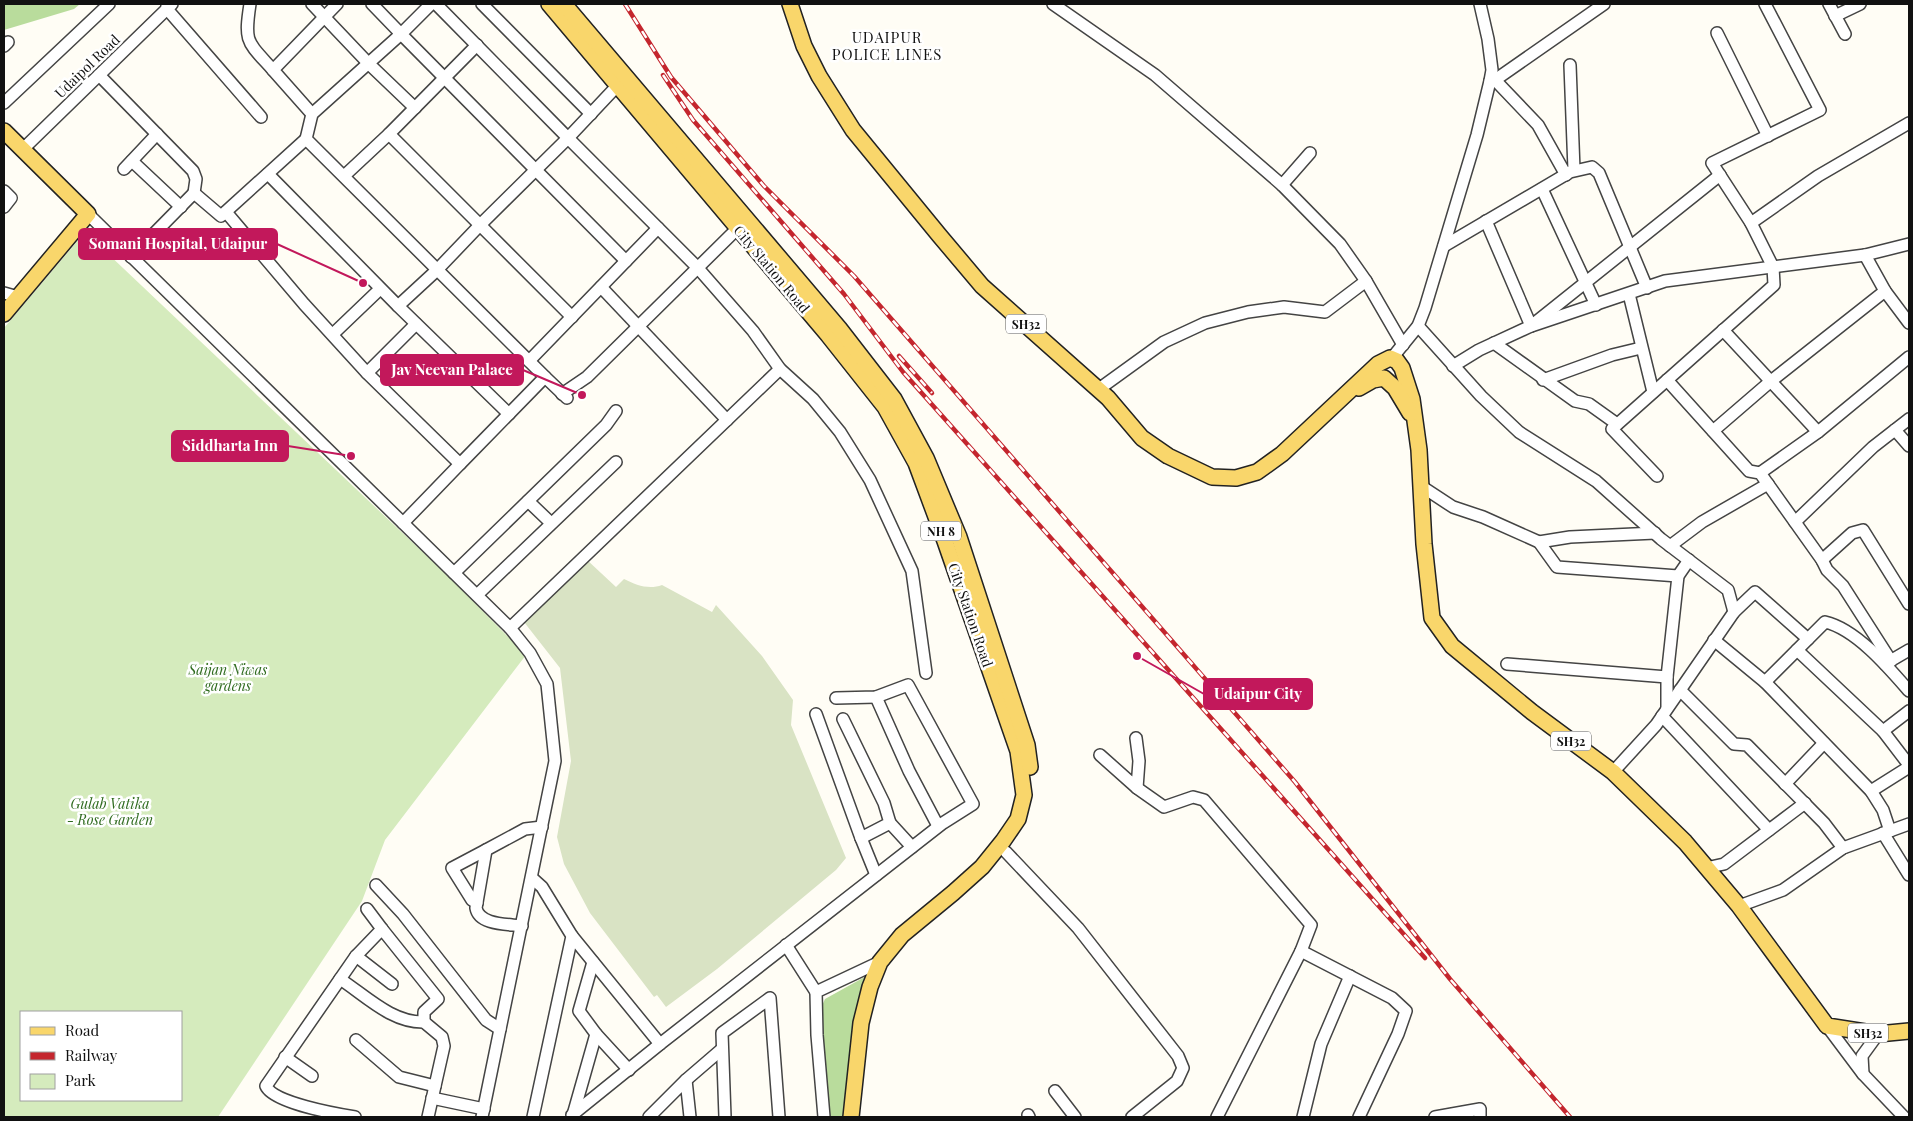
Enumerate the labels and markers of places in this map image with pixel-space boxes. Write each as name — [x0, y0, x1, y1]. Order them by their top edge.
callout: Somani Hospital, Udaipur — [79, 229, 277, 259]
callout: Jav Neevan Palace — [381, 355, 523, 385]
callout: Siddharta Inn — [172, 431, 288, 461]
callout: Udaipur City — [1204, 679, 1312, 709]

